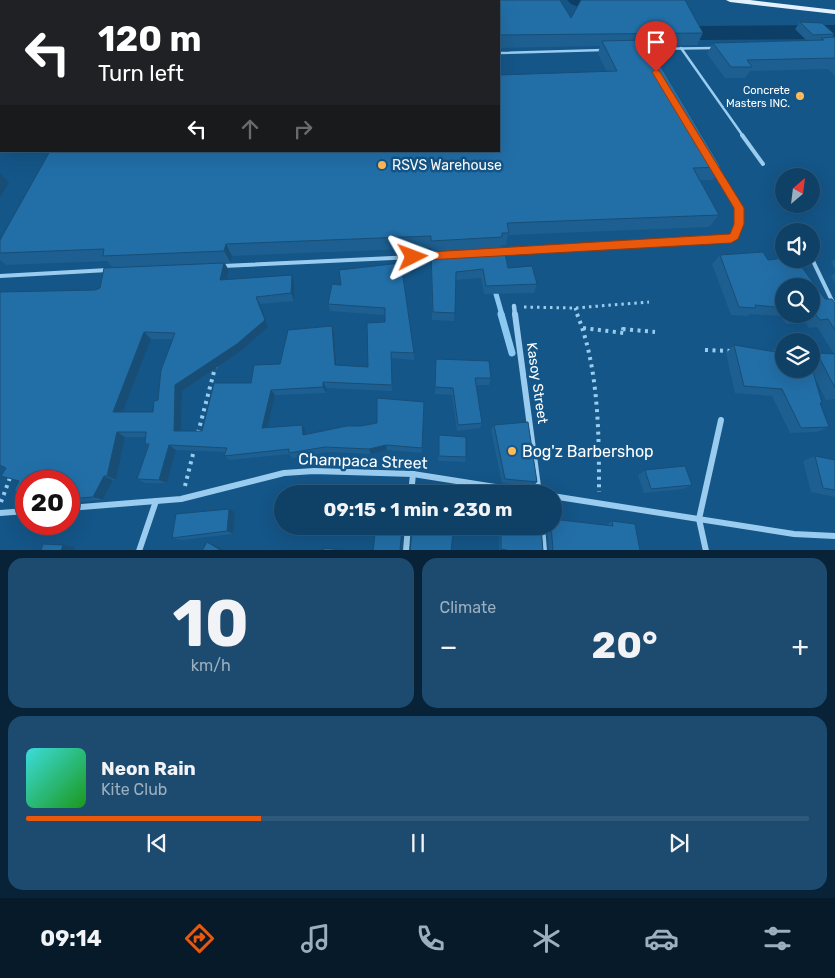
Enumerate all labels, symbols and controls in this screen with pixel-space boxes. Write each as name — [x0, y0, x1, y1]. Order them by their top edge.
text: 120 m — [98, 18, 201, 60]
icon: left — [15, 20, 80, 85]
pin — [635, 21, 677, 72]
icon: arrive — [642, 28, 670, 56]
text: Turn left — [98, 60, 184, 87]
place label: Concrete Masters INC. — [726, 84, 790, 110]
marker: Concrete Masters INC. — [794, 90, 806, 102]
icon: left — [183, 115, 211, 143]
icon: ahead — [236, 115, 264, 143]
icon: right — [289, 115, 317, 143]
place label: RSVS Warehouse — [392, 157, 502, 174]
marker: RSVS Warehouse — [376, 159, 388, 171]
north arrow — [775, 168, 820, 212]
map controls — [775, 168, 820, 378]
button: sound — [775, 223, 820, 268]
position arrow — [386, 230, 438, 282]
button: search — [775, 278, 820, 323]
button: layers — [775, 333, 820, 378]
street label: Kasoy Street — [523, 341, 551, 425]
place label: Bog'z Barbershop — [522, 442, 654, 461]
marker: Bog'z Barbershop — [506, 445, 518, 457]
street label: Champaca Street — [298, 449, 428, 473]
speed limit sign: 20 — [15, 470, 80, 535]
text: 09:15 · 1 min · 230 m — [324, 498, 512, 521]
text: 10 — [172, 585, 249, 662]
text: Climate — [440, 598, 496, 617]
text: 20° — [592, 622, 658, 668]
text: − — [440, 630, 458, 663]
text: + — [792, 630, 809, 663]
text: km/h — [191, 656, 231, 675]
text: Neon Rain — [101, 757, 196, 780]
text: Kite Club — [101, 780, 167, 799]
icon: previous — [143, 829, 171, 857]
icon: pause — [404, 829, 432, 857]
icon: next — [665, 829, 693, 857]
icon: directions — [182, 921, 217, 956]
icon: music — [298, 921, 333, 956]
icon: phone — [413, 921, 448, 956]
icon: climate — [529, 921, 564, 956]
icon: car — [644, 921, 679, 956]
icon: filters — [760, 921, 795, 956]
text: 09:14 — [40, 925, 102, 952]

